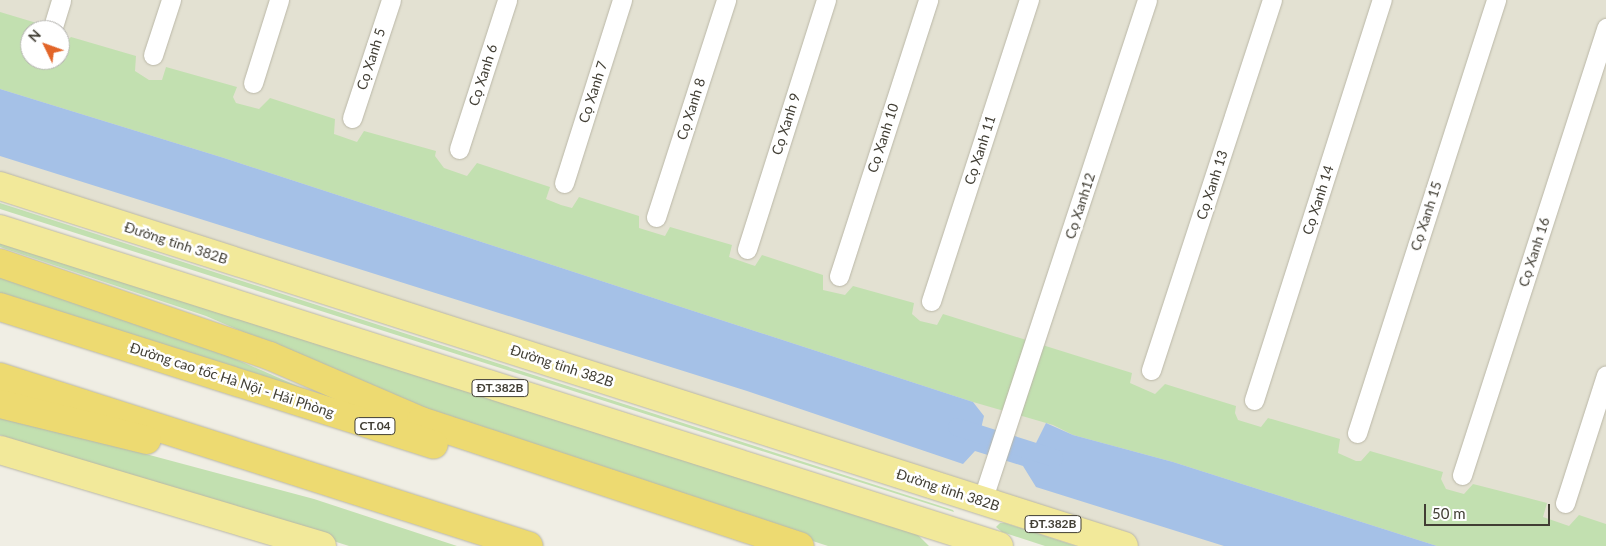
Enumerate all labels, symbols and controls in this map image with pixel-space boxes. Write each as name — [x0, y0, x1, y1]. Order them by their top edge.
north arrow — [20, 20, 70, 70]
text: N — [24, 26, 44, 45]
street label: Cọ Xanh 5 — [353, 26, 389, 92]
street label: Cọ Xanh 6 — [465, 42, 501, 108]
street label: Cọ Xanh 7 — [575, 59, 611, 125]
street label: Cọ Xanh 8 — [673, 76, 709, 142]
street label: Cọ Xanh 9 — [768, 91, 804, 157]
street label: Cọ Xanh 10 — [864, 101, 902, 175]
street label: Cọ Xanh 11 — [961, 113, 999, 187]
street label: Cọ Xanh 13 — [1193, 148, 1231, 222]
street label: Cọ Xanh 14 — [1299, 163, 1337, 237]
street label: Cọ Xanh12 — [1061, 171, 1099, 241]
street label: Cọ Xanh 15 — [1407, 179, 1445, 253]
street label: Cọ Xanh 16 — [1515, 215, 1553, 289]
street label: Đường tỉnh 382B — [122, 218, 230, 268]
street label: Đường cao tốc Hà Nội - Hải Phòng — [128, 339, 336, 421]
street label: Đường tỉnh 382B — [508, 341, 616, 391]
road number: ĐT.382B — [471, 378, 529, 398]
road number: CT.04 — [354, 416, 396, 436]
street label: Đường tỉnh 382B — [894, 465, 1002, 515]
scale bar — [1426, 494, 1552, 526]
text: 50 m — [1432, 504, 1466, 522]
road number: ĐT.382B — [1024, 514, 1082, 534]

